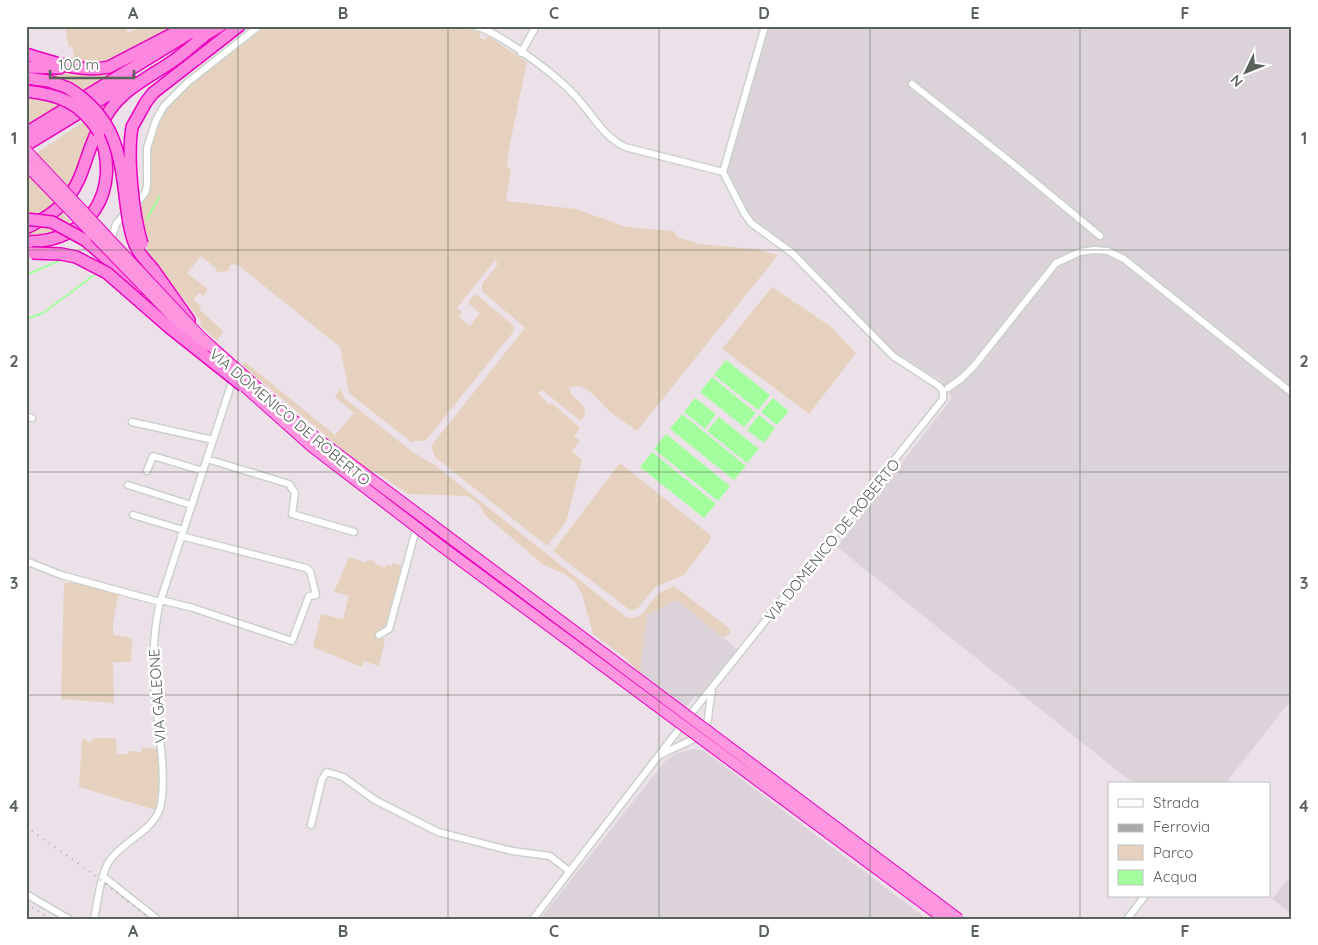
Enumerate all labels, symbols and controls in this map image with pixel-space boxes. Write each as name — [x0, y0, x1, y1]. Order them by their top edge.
text: A — [128, 3, 139, 23]
text: B — [338, 3, 348, 23]
text: C — [549, 3, 559, 23]
text: D — [758, 3, 770, 23]
text: E — [970, 3, 980, 23]
text: F — [1181, 3, 1190, 23]
scale bar — [50, 48, 134, 80]
north arrow — [1220, 48, 1270, 98]
text: 100 m — [58, 55, 99, 74]
text: N — [1226, 71, 1247, 91]
text: 1 — [11, 128, 17, 148]
text: 1 — [1301, 128, 1307, 148]
street label: VIA DOMENICO DE ROBERTO — [206, 344, 374, 490]
text: 2 — [9, 351, 19, 371]
text: 2 — [1299, 351, 1309, 371]
street label: VIA DOMENICO DE ROBERTO — [760, 455, 904, 625]
text: 3 — [10, 573, 18, 593]
text: 3 — [1300, 573, 1308, 593]
street label: VIA GALEONE — [144, 648, 170, 744]
legend — [1108, 782, 1270, 898]
text: Strada — [1153, 793, 1199, 812]
text: 4 — [9, 796, 19, 816]
text: 4 — [1299, 796, 1309, 816]
text: Ferrovia — [1153, 817, 1210, 836]
text: Parco — [1153, 843, 1193, 862]
text: Acqua — [1153, 867, 1197, 886]
text: A — [128, 921, 139, 941]
text: B — [338, 921, 348, 941]
text: C — [549, 921, 559, 941]
text: D — [758, 921, 770, 941]
text: E — [970, 921, 980, 941]
text: F — [1181, 921, 1190, 941]

